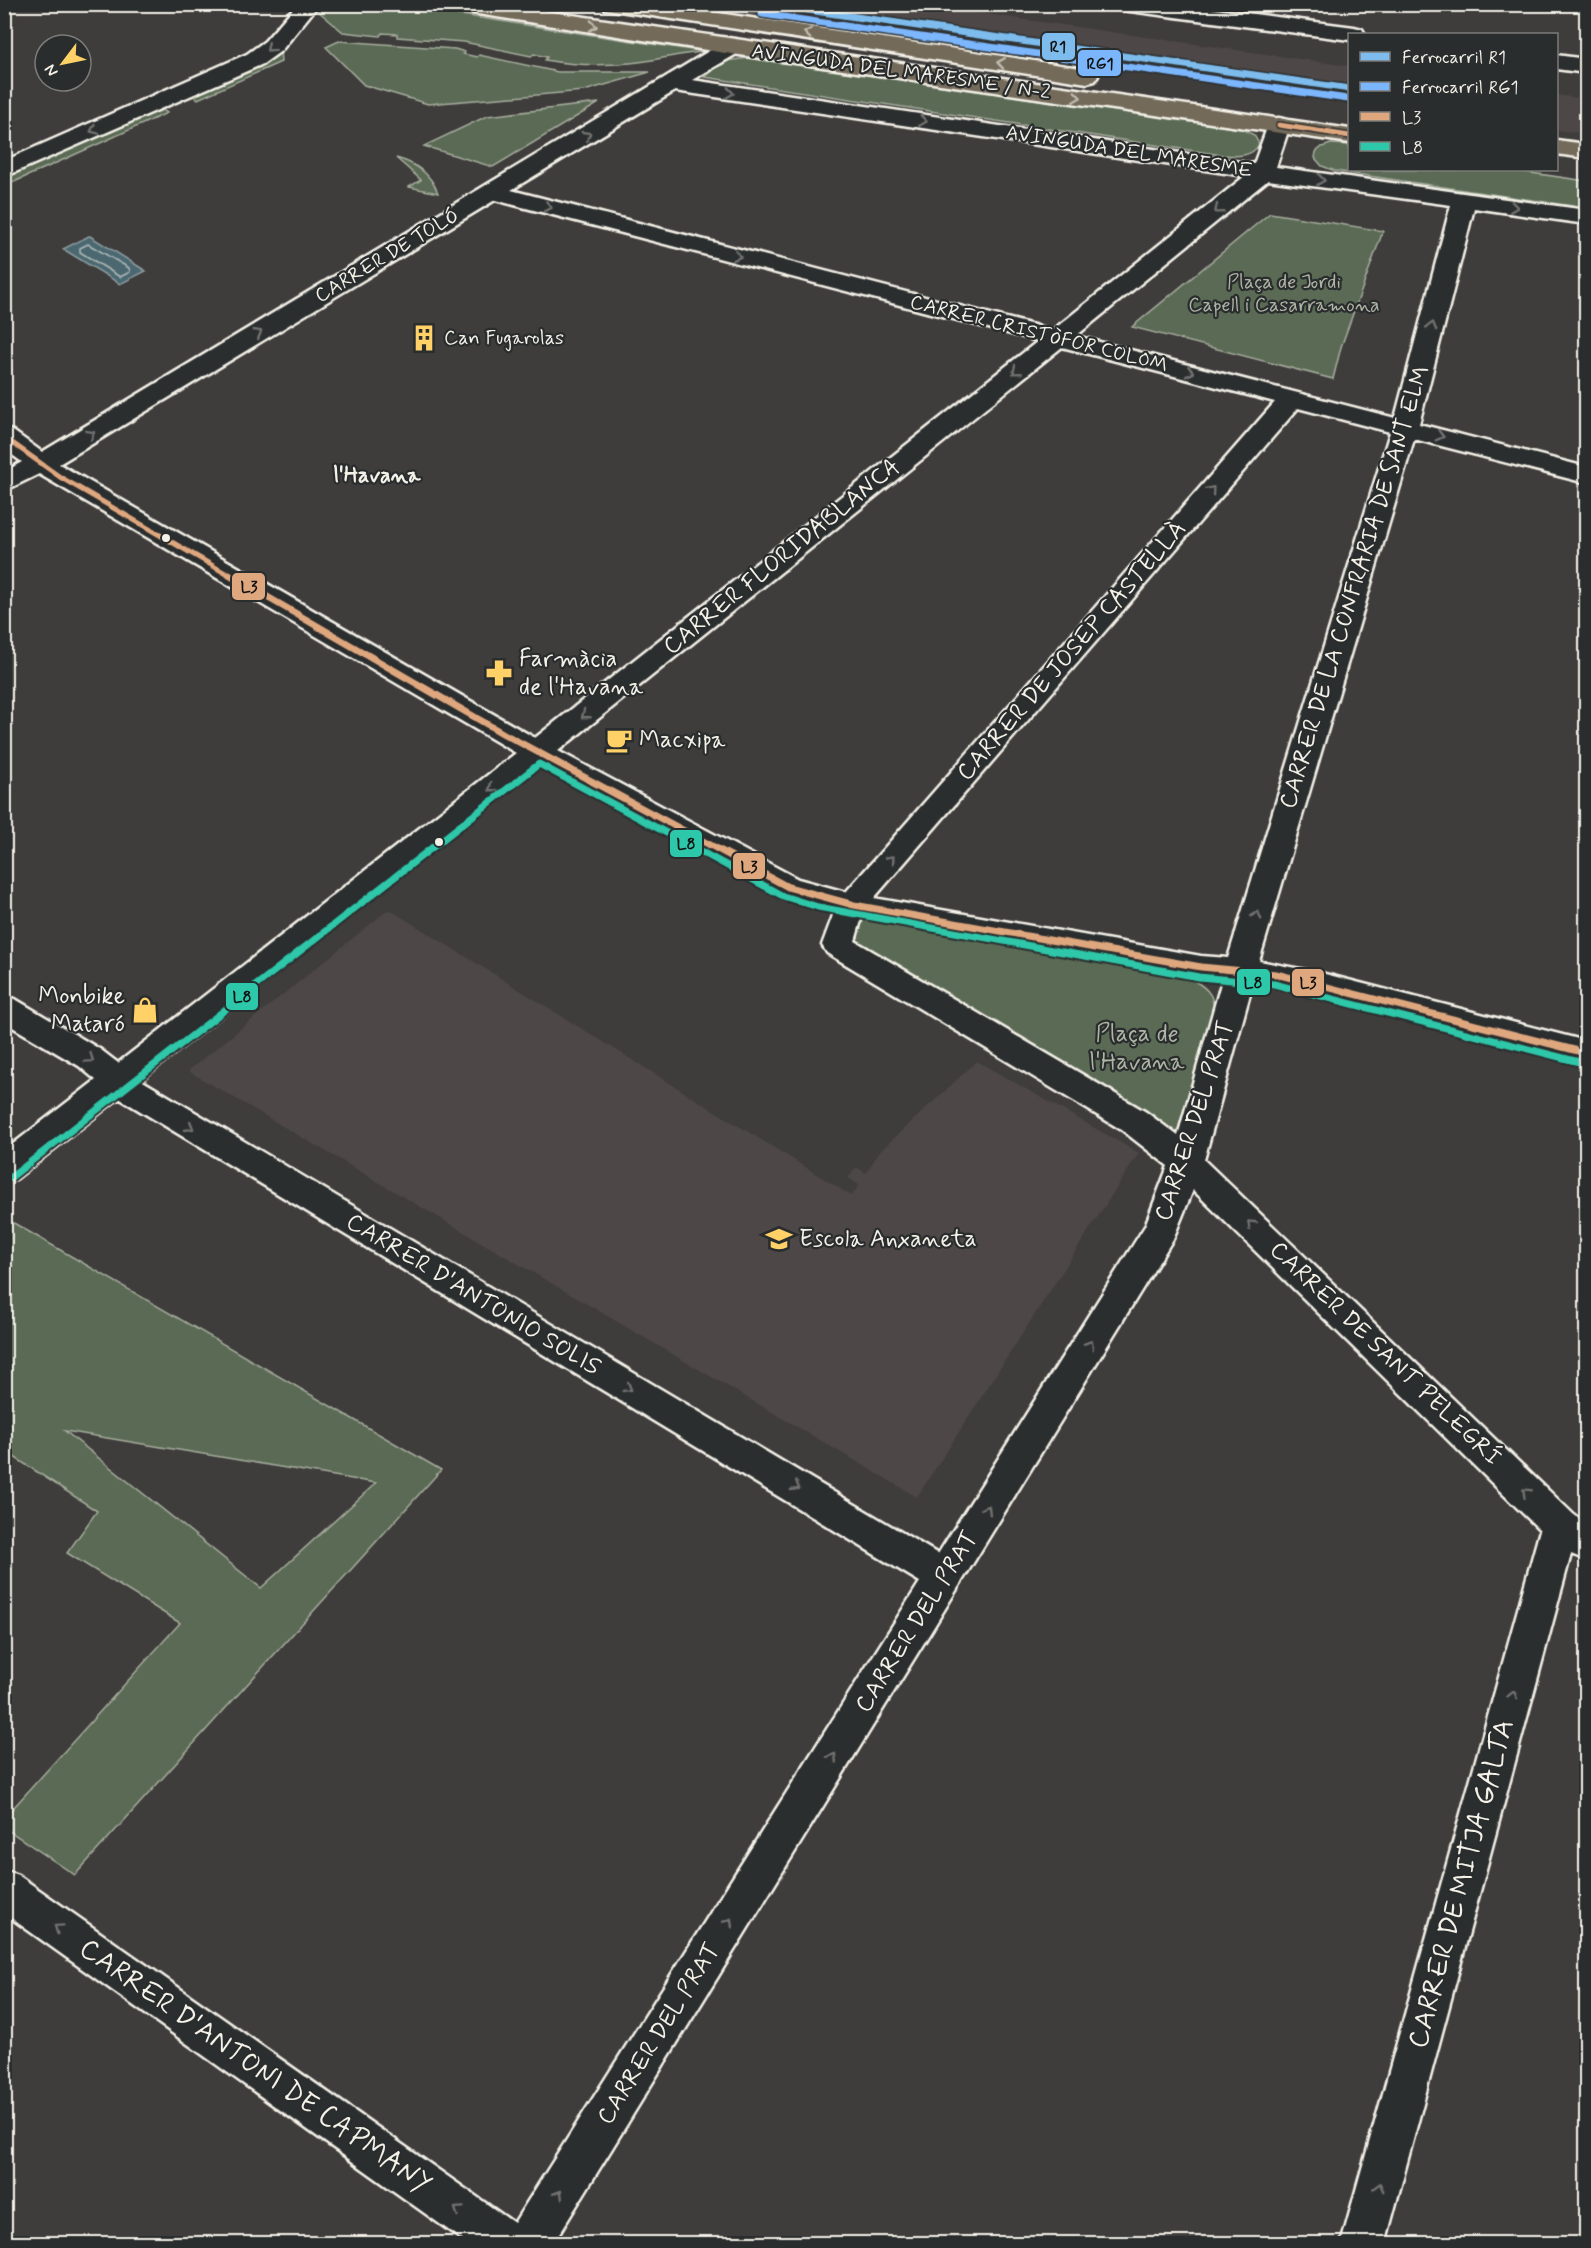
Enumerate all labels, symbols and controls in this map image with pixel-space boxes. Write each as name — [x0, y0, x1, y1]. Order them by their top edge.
one-way arrow — [589, 20, 598, 32]
one-way arrow — [804, 28, 813, 40]
line badge: R1 — [1041, 32, 1076, 61]
north arrow — [33, 33, 93, 93]
legend — [1348, 33, 1558, 171]
text: R1 — [1050, 37, 1066, 58]
street label: AVINGUDA DEL MARESME / N-2 — [750, 38, 1052, 106]
one-way arrow — [266, 40, 277, 51]
text: Ferrocarril R1 — [1402, 46, 1506, 70]
line badge: RG1 — [1077, 49, 1122, 77]
text: RG1 — [1086, 54, 1114, 75]
one-way arrow — [996, 57, 1006, 69]
text: N — [40, 60, 63, 80]
text: Ferrocarril RG1 — [1402, 76, 1519, 100]
one-way arrow — [725, 86, 734, 98]
one-way arrow — [1072, 91, 1082, 103]
text: L3 — [1402, 106, 1421, 130]
one-way arrow — [918, 115, 927, 127]
street label: AVINGUDA DEL MARESME — [1004, 119, 1254, 185]
one-way arrow — [89, 123, 100, 135]
one-way arrow — [581, 130, 591, 142]
text: L8 — [1402, 136, 1423, 160]
one-way arrow — [1316, 174, 1326, 186]
one-way arrow — [542, 200, 553, 212]
one-way arrow — [1509, 201, 1519, 213]
street label: CARRER DE TOLÓ — [310, 202, 464, 310]
one-way arrow — [1214, 202, 1225, 213]
one-way arrow — [732, 248, 742, 261]
park label: Plaça de Jordi Capell i Casarramona — [1188, 269, 1380, 319]
street label: CARRER CRISTÒFOR COLOM — [907, 289, 1171, 379]
one-way arrow — [1425, 321, 1438, 331]
building icon: Can Fugarolas — [409, 323, 439, 353]
place label: Can Fugarolas — [444, 325, 564, 352]
one-way arrow — [252, 329, 262, 340]
street label: CARRER DE LA CONFRARIA DE SANT ELM — [1273, 361, 1437, 813]
one-way arrow — [1012, 363, 1023, 374]
one-way arrow — [1185, 365, 1195, 378]
one-way arrow — [85, 429, 95, 441]
one-way arrow — [1435, 429, 1445, 442]
street label: CARRER FLORIDABLANCA — [657, 452, 907, 662]
district label: l'Havana — [333, 462, 421, 490]
one-way arrow — [1204, 486, 1215, 497]
street label: CARRER DE JOSEP CASTELLÀ — [950, 514, 1194, 788]
unlabelled marker — [160, 532, 172, 544]
line badge: L3 — [231, 572, 266, 601]
text: L3 — [240, 577, 258, 598]
place label: Farmàcia de l'Havana — [519, 644, 644, 703]
pharmacy icon: Farmàcia de l'Havana — [484, 658, 514, 688]
one-way arrow — [580, 707, 591, 718]
cafe icon: Macxipa — [604, 725, 634, 755]
place label: Macxipa — [639, 725, 726, 756]
one-way arrow — [487, 780, 498, 791]
line badge: L8 — [669, 829, 703, 858]
text: L8 — [677, 834, 695, 855]
unlabelled marker — [433, 836, 445, 848]
line badge: L3 — [732, 852, 766, 880]
one-way arrow — [883, 855, 894, 866]
text: L3 — [740, 857, 758, 878]
one-way arrow — [1250, 910, 1262, 921]
line badge: L8 — [1236, 968, 1271, 996]
line badge: L3 — [1291, 968, 1325, 997]
text: L8 — [1244, 973, 1262, 994]
text: L3 — [1299, 973, 1317, 994]
place label: Monbike Mataró — [38, 981, 125, 1040]
line badge: L8 — [225, 982, 259, 1011]
text: L8 — [233, 987, 251, 1008]
shop icon: Monbike Mataró — [130, 995, 160, 1025]
street label: CARRER DEL PRAT — [1148, 1017, 1242, 1225]
park label: Plaça de l'Havana — [1090, 1019, 1185, 1078]
one-way arrow — [84, 1052, 95, 1063]
one-way arrow — [184, 1119, 194, 1131]
street label: CARRER D'ANTONIO SOLIS — [340, 1207, 606, 1383]
one-way arrow — [1247, 1221, 1258, 1232]
school or university icon: Escola Anxaneta — [764, 1224, 794, 1254]
place label: Escola Anxaneta — [799, 1224, 977, 1255]
street label: CARRER DE SANT PELEGRÍ — [1262, 1234, 1508, 1473]
one-way arrow — [1083, 1340, 1095, 1350]
one-way arrow — [622, 1380, 632, 1392]
one-way arrow — [790, 1480, 800, 1492]
one-way arrow — [1523, 1488, 1533, 1499]
one-way arrow — [980, 1505, 992, 1515]
street label: CARRER DEL PRAT — [848, 1525, 986, 1719]
one-way arrow — [1506, 1690, 1519, 1700]
street label: CARRER DE MITJA GALTA — [1400, 1715, 1524, 2053]
one-way arrow — [825, 1753, 837, 1763]
one-way arrow — [722, 1918, 734, 1928]
one-way arrow — [54, 1924, 65, 1935]
street label: CARRER D'ANTONI DE CAPMANY — [71, 1931, 439, 2203]
street label: CARRER DEL PRAT — [590, 1937, 728, 2131]
one-way arrow — [1372, 2182, 1384, 2193]
one-way arrow — [551, 2190, 563, 2200]
one-way arrow — [453, 2206, 464, 2217]

